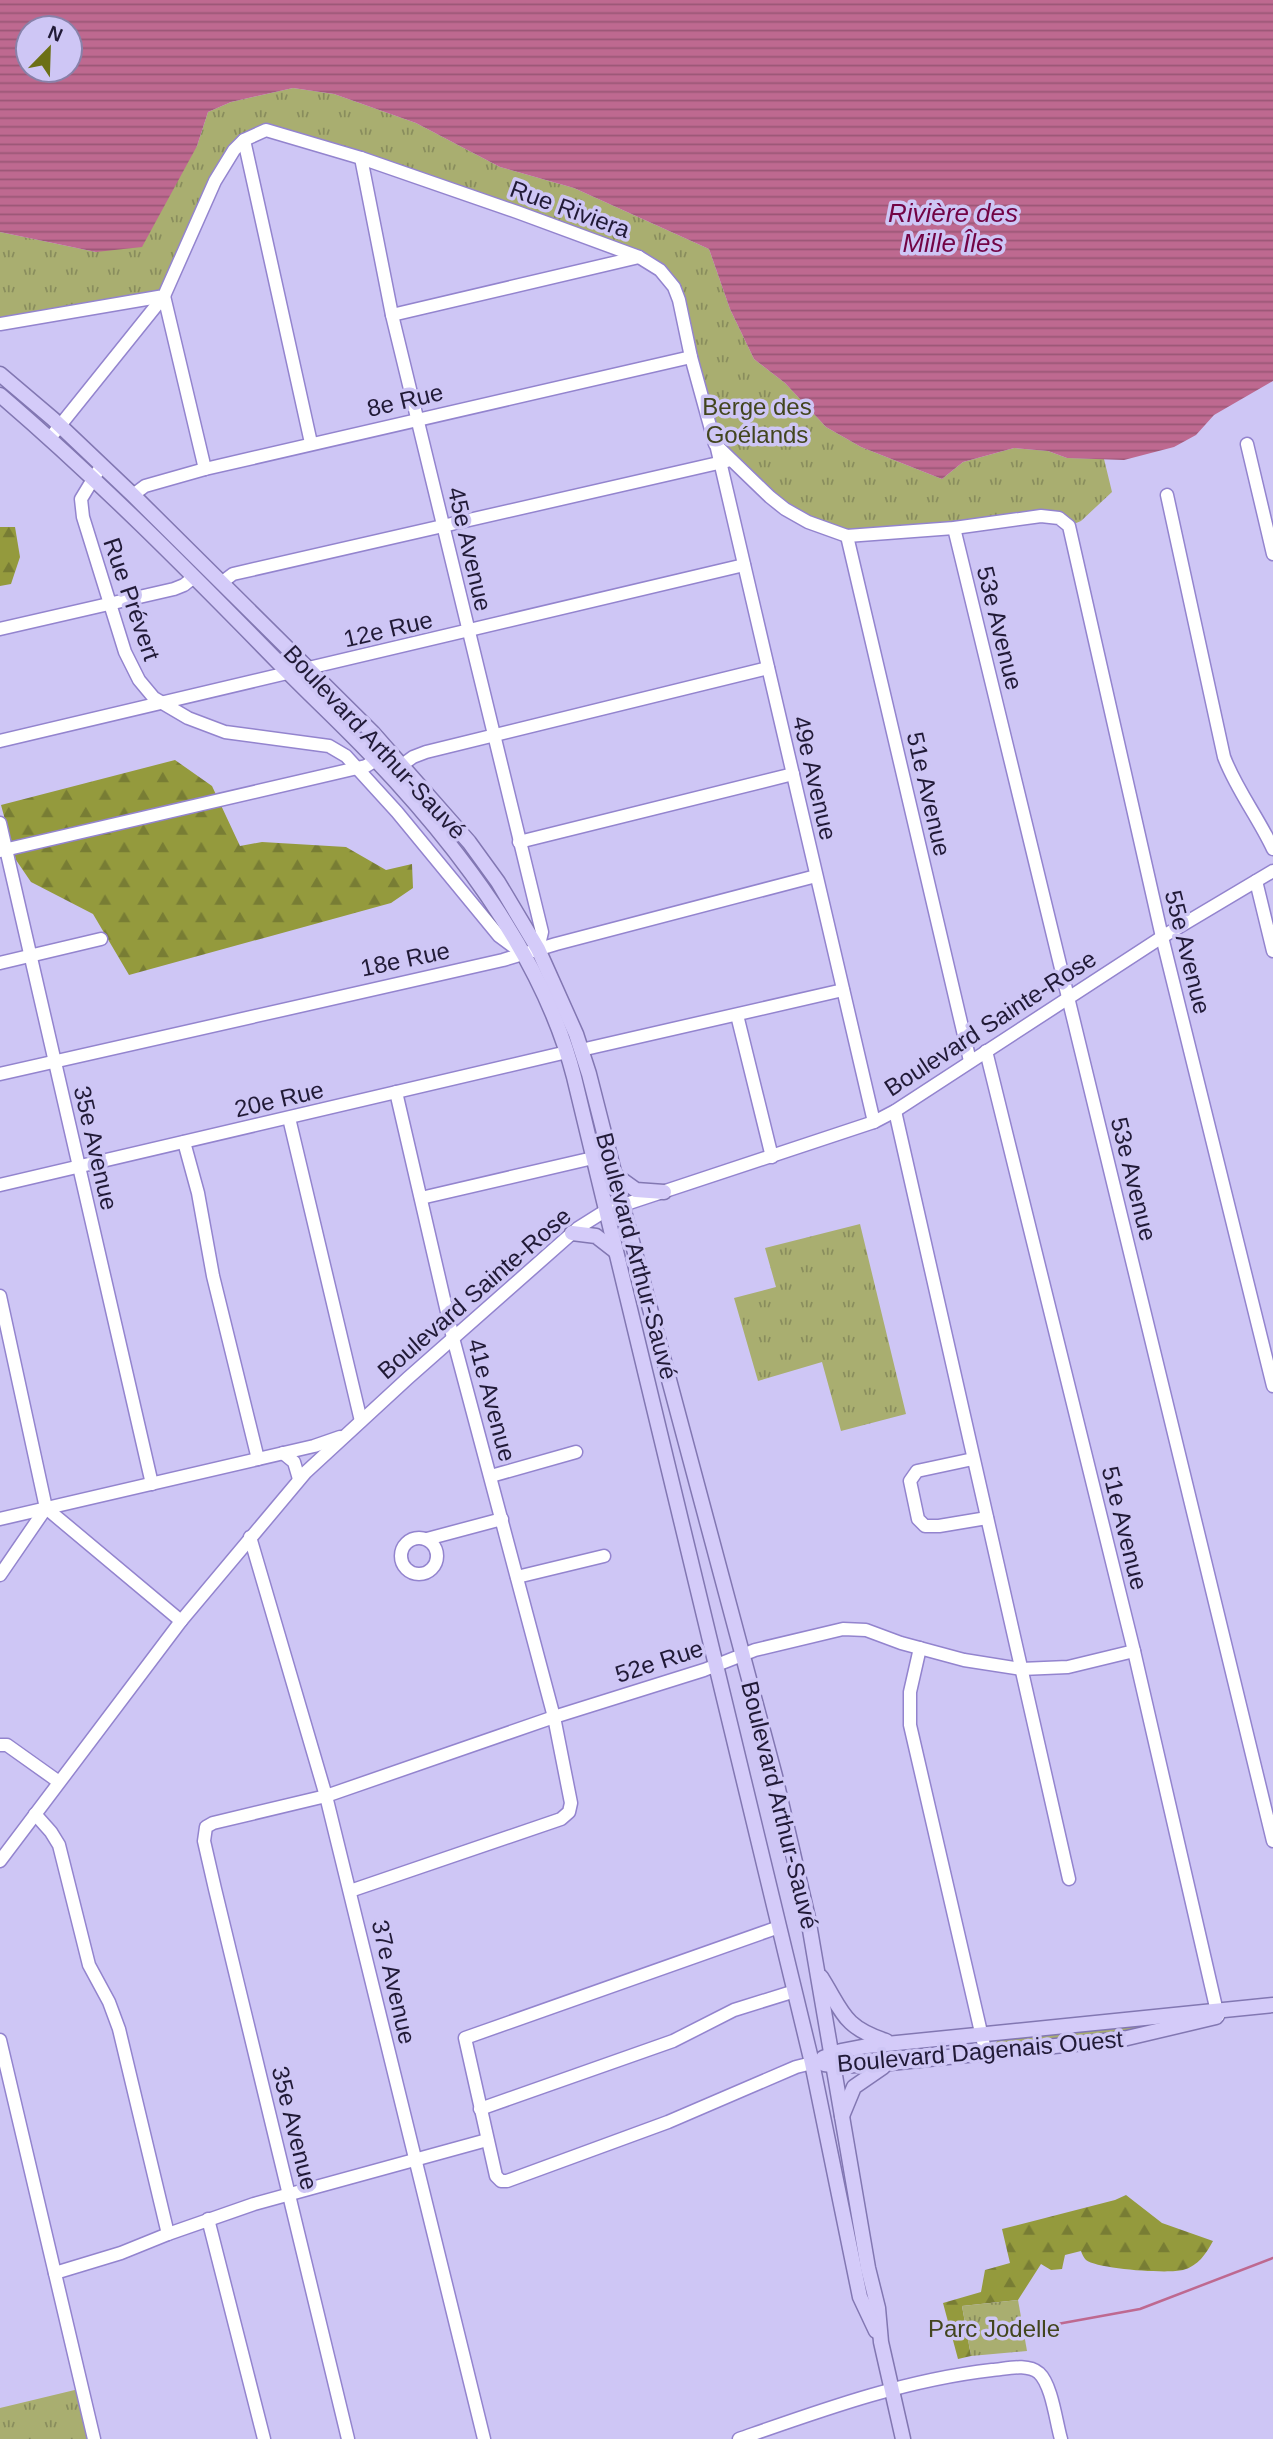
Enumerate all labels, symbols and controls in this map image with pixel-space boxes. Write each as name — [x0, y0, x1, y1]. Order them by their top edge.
north arrow — [14, 14, 84, 84]
text: N — [45, 21, 66, 46]
street label: Rue Riviera — [506, 175, 634, 243]
water label: Rivière des Mille Îles — [888, 198, 1018, 258]
street label: 8e Rue — [364, 378, 446, 422]
park label: Berge des Goélands — [702, 393, 812, 448]
street label: 45e Avenue — [443, 484, 497, 614]
street label: Rue Prévert — [98, 534, 166, 664]
street label: 53e Avenue — [972, 563, 1028, 693]
street label: 12e Rue — [341, 606, 435, 652]
street label: Boulevard Arthur-Sauvé — [278, 640, 472, 844]
street label: 49e Avenue — [788, 713, 842, 843]
street label: 51e Avenue — [902, 729, 956, 859]
street label: 55e Avenue — [1160, 887, 1216, 1017]
street label: 18e Rue — [358, 936, 452, 982]
street label: Boulevard Sainte-Rose — [879, 944, 1101, 1102]
street label: 20e Rue — [232, 1076, 326, 1122]
street label: 35e Avenue — [69, 1083, 123, 1213]
street label: 53e Avenue — [1106, 1114, 1162, 1244]
street label: Boulevard Arthur-Sauvé — [591, 1129, 683, 1383]
street label: Boulevard Sainte-Rose — [372, 1202, 576, 1384]
street label: 41e Avenue — [463, 1335, 521, 1465]
street label: 51e Avenue — [1097, 1463, 1153, 1593]
street label: 52e Rue — [612, 1634, 706, 1688]
street label: Boulevard Arthur-Sauvé — [736, 1678, 824, 1932]
street label: 37e Avenue — [367, 1917, 421, 2047]
street label: Boulevard Dagenais Ouest — [836, 2025, 1124, 2077]
street label: 35e Avenue — [267, 2063, 323, 2193]
park label: Parc Jodelle — [928, 2315, 1060, 2342]

